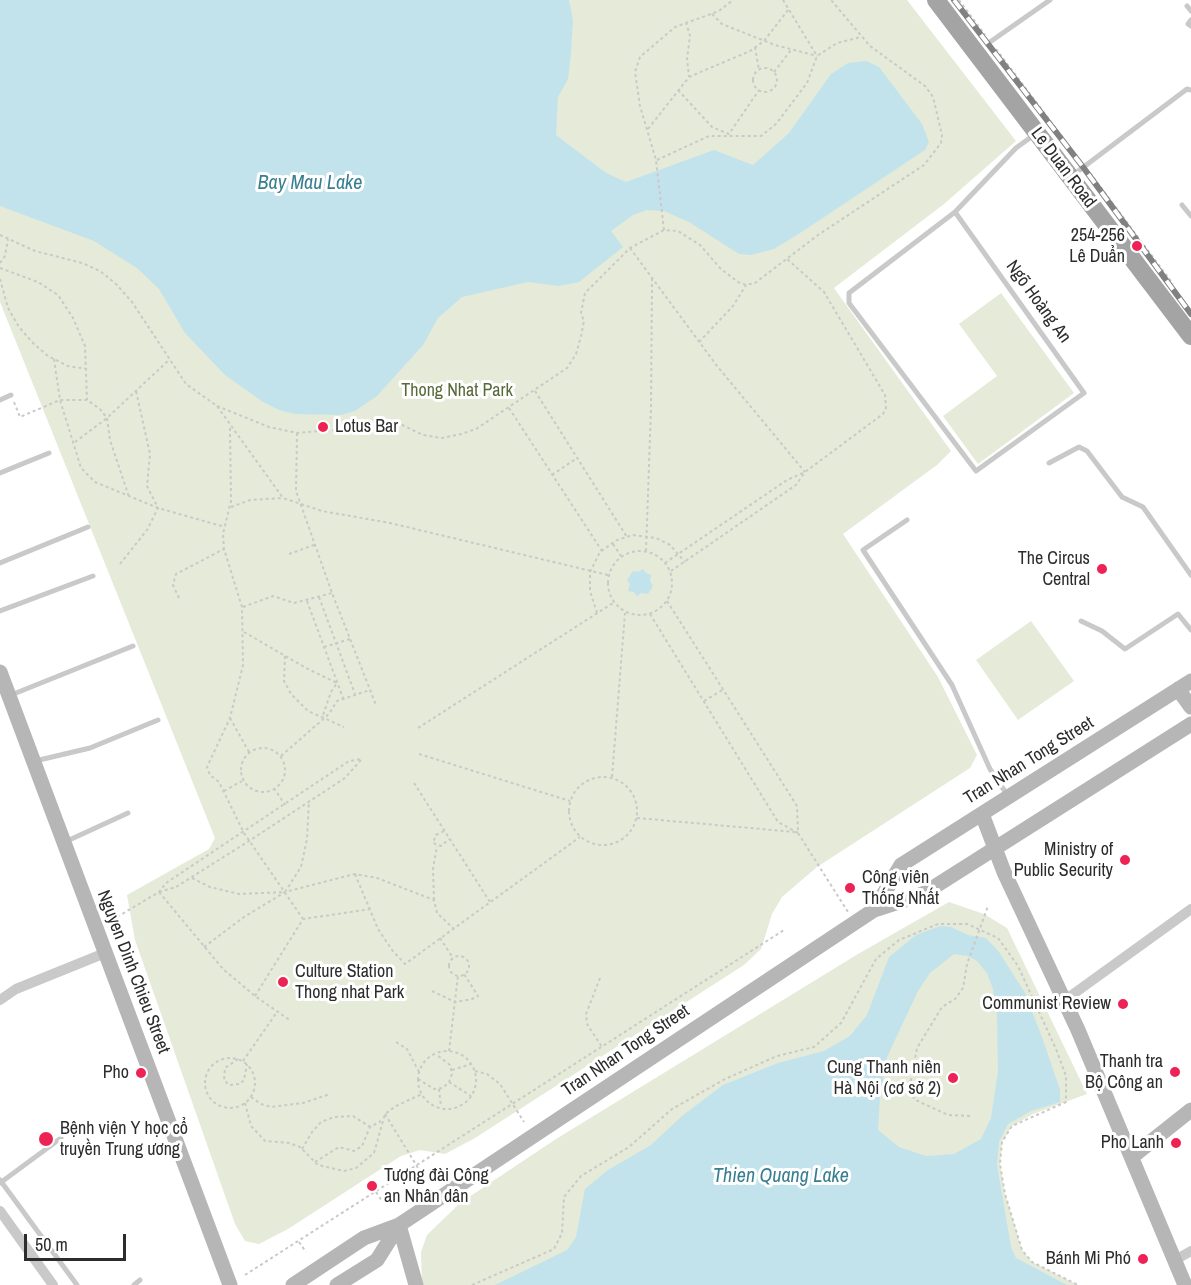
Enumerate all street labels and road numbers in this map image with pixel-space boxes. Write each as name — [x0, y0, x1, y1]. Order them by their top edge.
street label: Le Duan Road — [1026, 123, 1100, 213]
street label: Ngõ Hoàng An — [1001, 256, 1075, 348]
street label: Tran Nhan Tong Street — [960, 712, 1098, 810]
street label: Nguyen Dinh Chieu Street — [92, 887, 174, 1057]
street label: Tran Nhan Tong Street — [558, 1000, 694, 1102]

